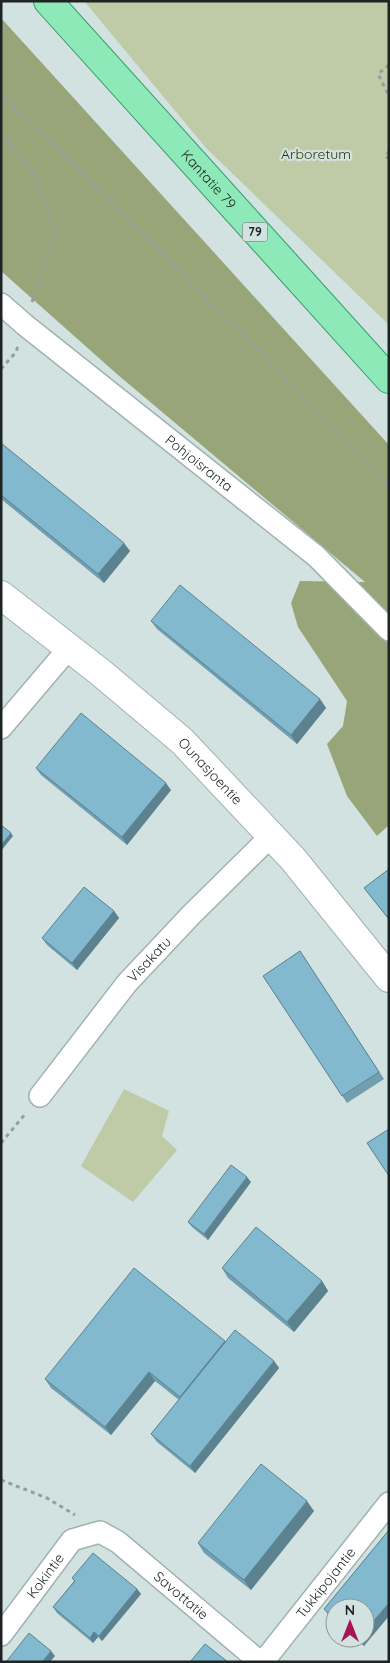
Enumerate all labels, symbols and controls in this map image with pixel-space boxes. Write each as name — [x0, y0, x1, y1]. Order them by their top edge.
park label: Arboretum — [281, 145, 351, 163]
street label: Kantatie 79 — [177, 146, 240, 213]
road number: 79 — [242, 222, 268, 242]
street label: Pohjoisranta — [161, 431, 236, 495]
street label: Ounasjoentie — [174, 734, 246, 809]
street label: Visakatu — [123, 933, 175, 986]
street label: Tukkipojantie — [292, 1544, 359, 1622]
street label: Kokintie — [23, 1549, 68, 1602]
street label: Savottatie — [150, 1567, 212, 1623]
north arrow — [325, 1598, 375, 1648]
text: N — [345, 1601, 355, 1619]

